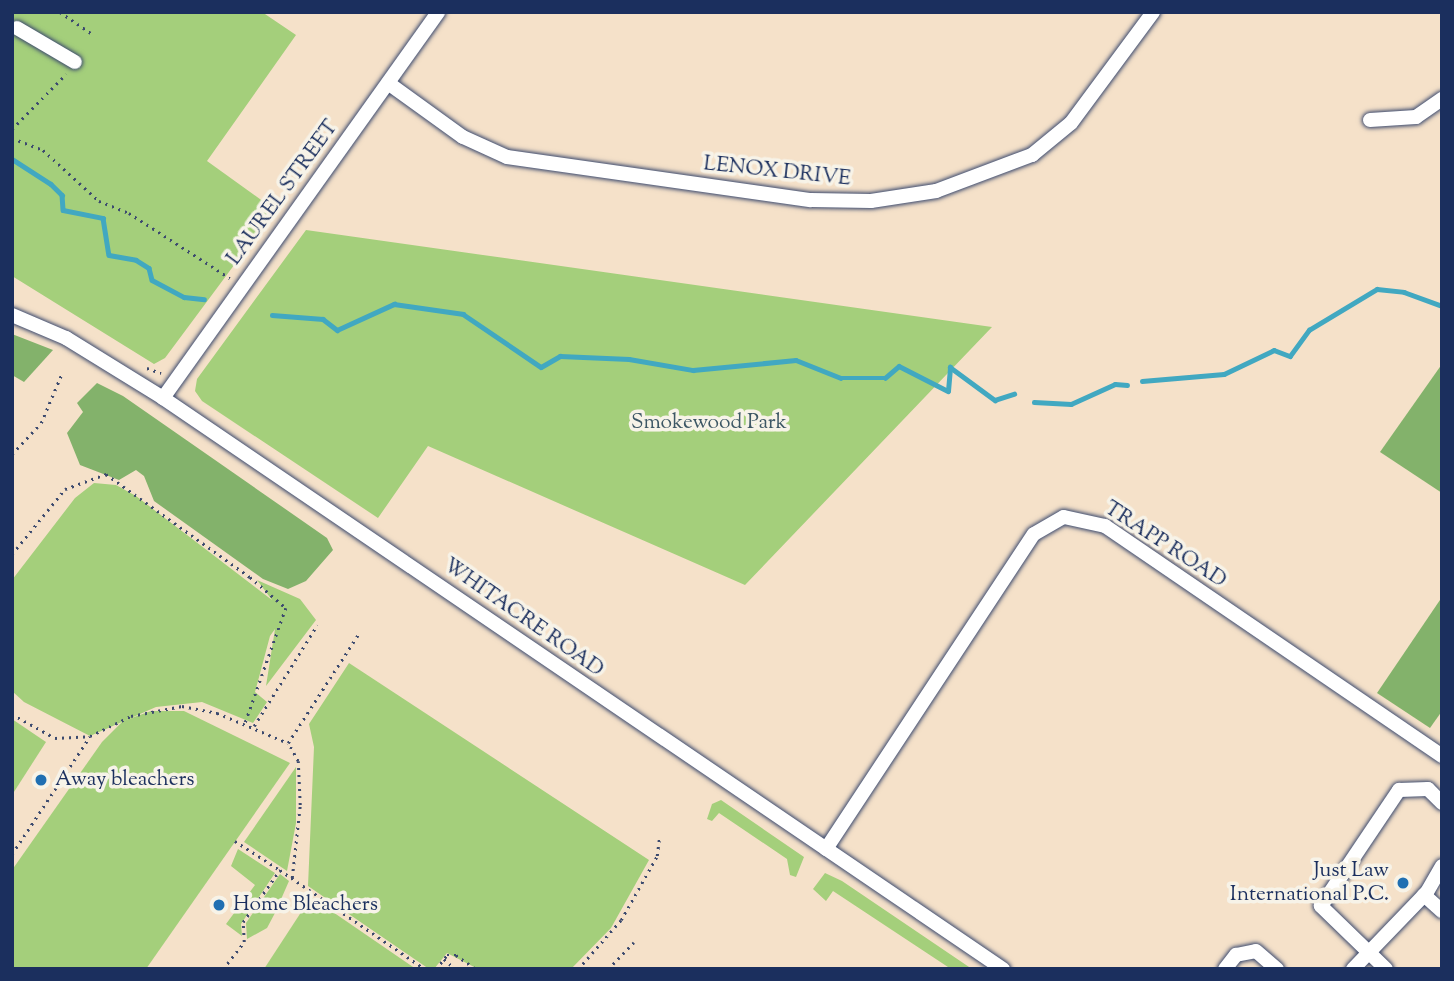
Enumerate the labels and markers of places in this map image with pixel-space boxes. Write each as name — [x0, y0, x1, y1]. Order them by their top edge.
place label: Away bleachers — [55, 767, 195, 793]
marker: Away bleachers — [33, 772, 49, 788]
place label: Just Law International P.C. — [1230, 858, 1389, 908]
marker: Just Law International P.C. — [1395, 875, 1411, 891]
place label: Home Bleachers — [233, 892, 378, 918]
marker: Home Bleachers — [211, 897, 227, 913]

